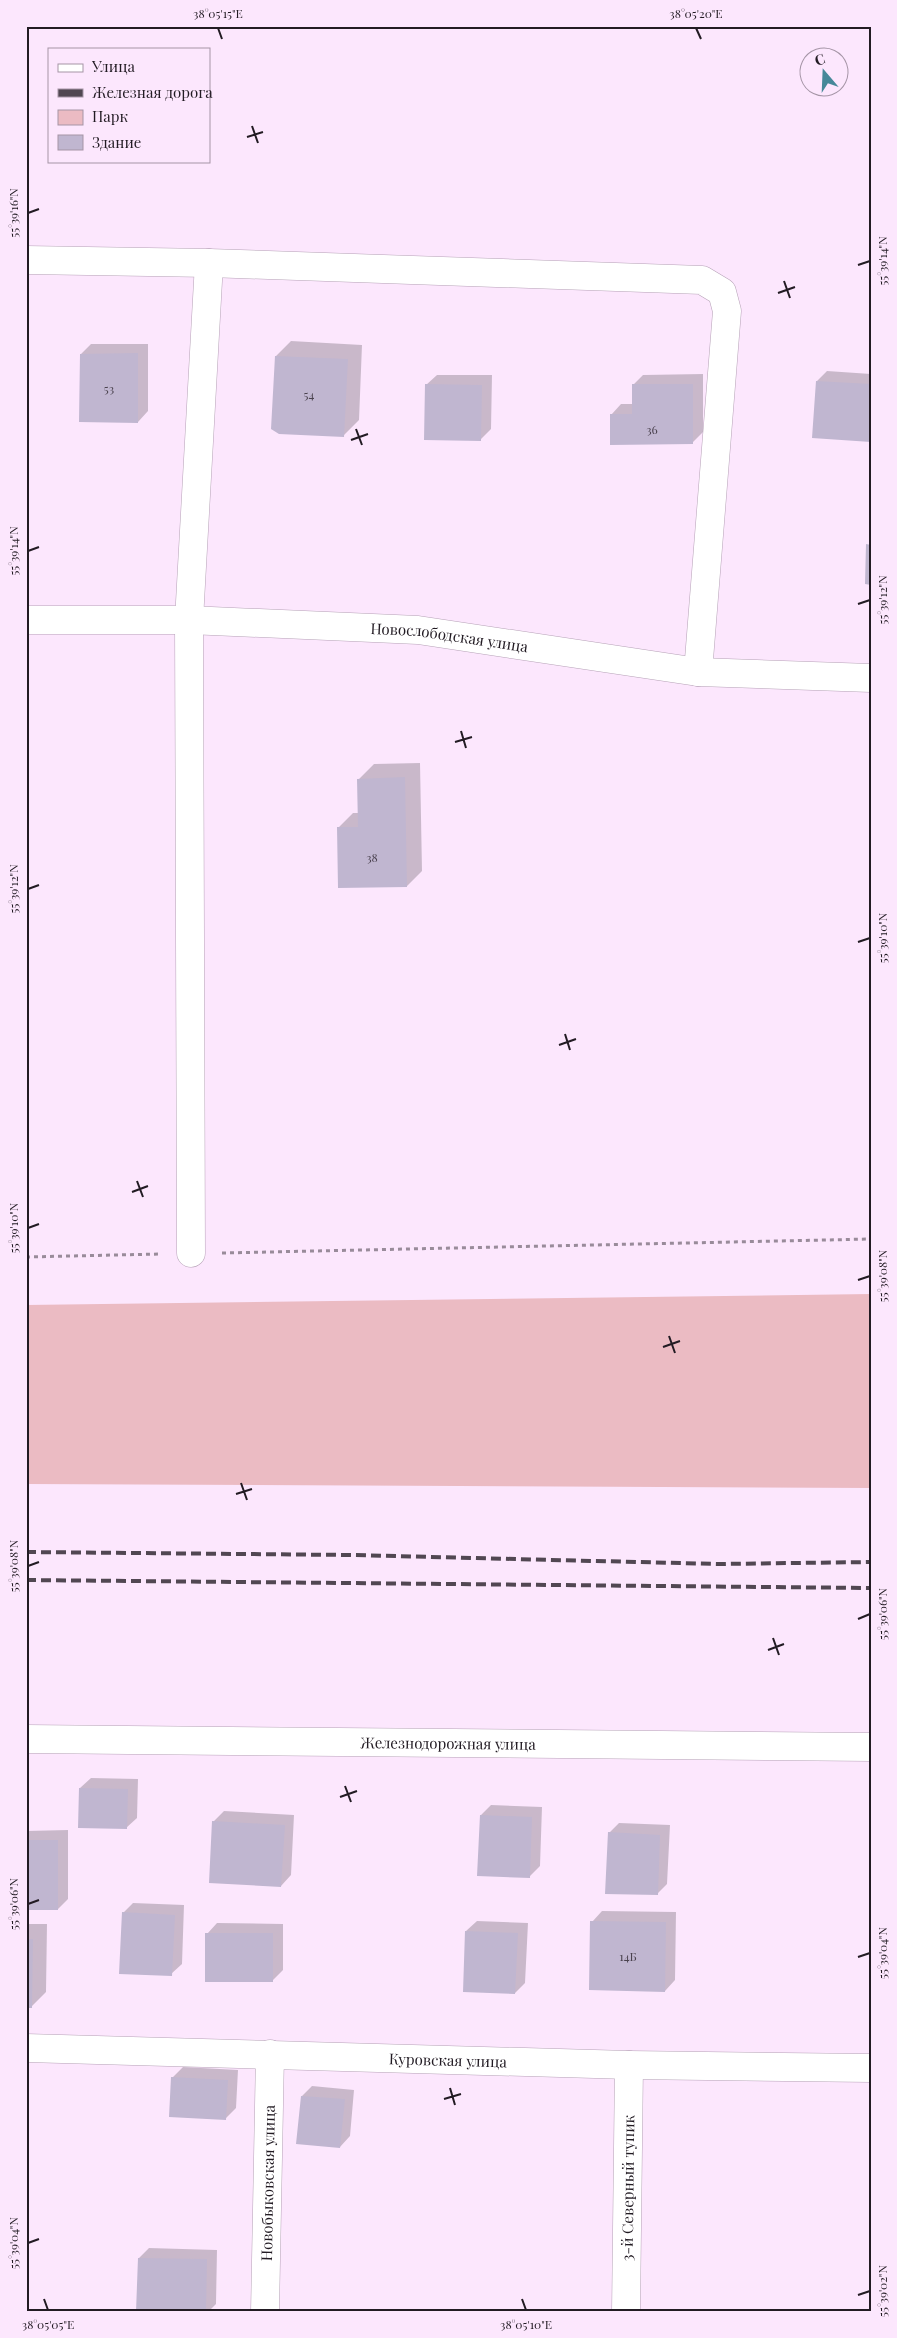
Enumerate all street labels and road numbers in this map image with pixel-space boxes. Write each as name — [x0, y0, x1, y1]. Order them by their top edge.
street label: Новослободская улица — [370, 618, 530, 656]
street label: Железнодорожная улица — [360, 1732, 536, 1754]
street label: Куровская улица — [389, 2048, 508, 2072]
street label: Новобыковская улица — [256, 2104, 279, 2261]
street label: 3-й Северный тупик — [617, 2114, 638, 2261]

